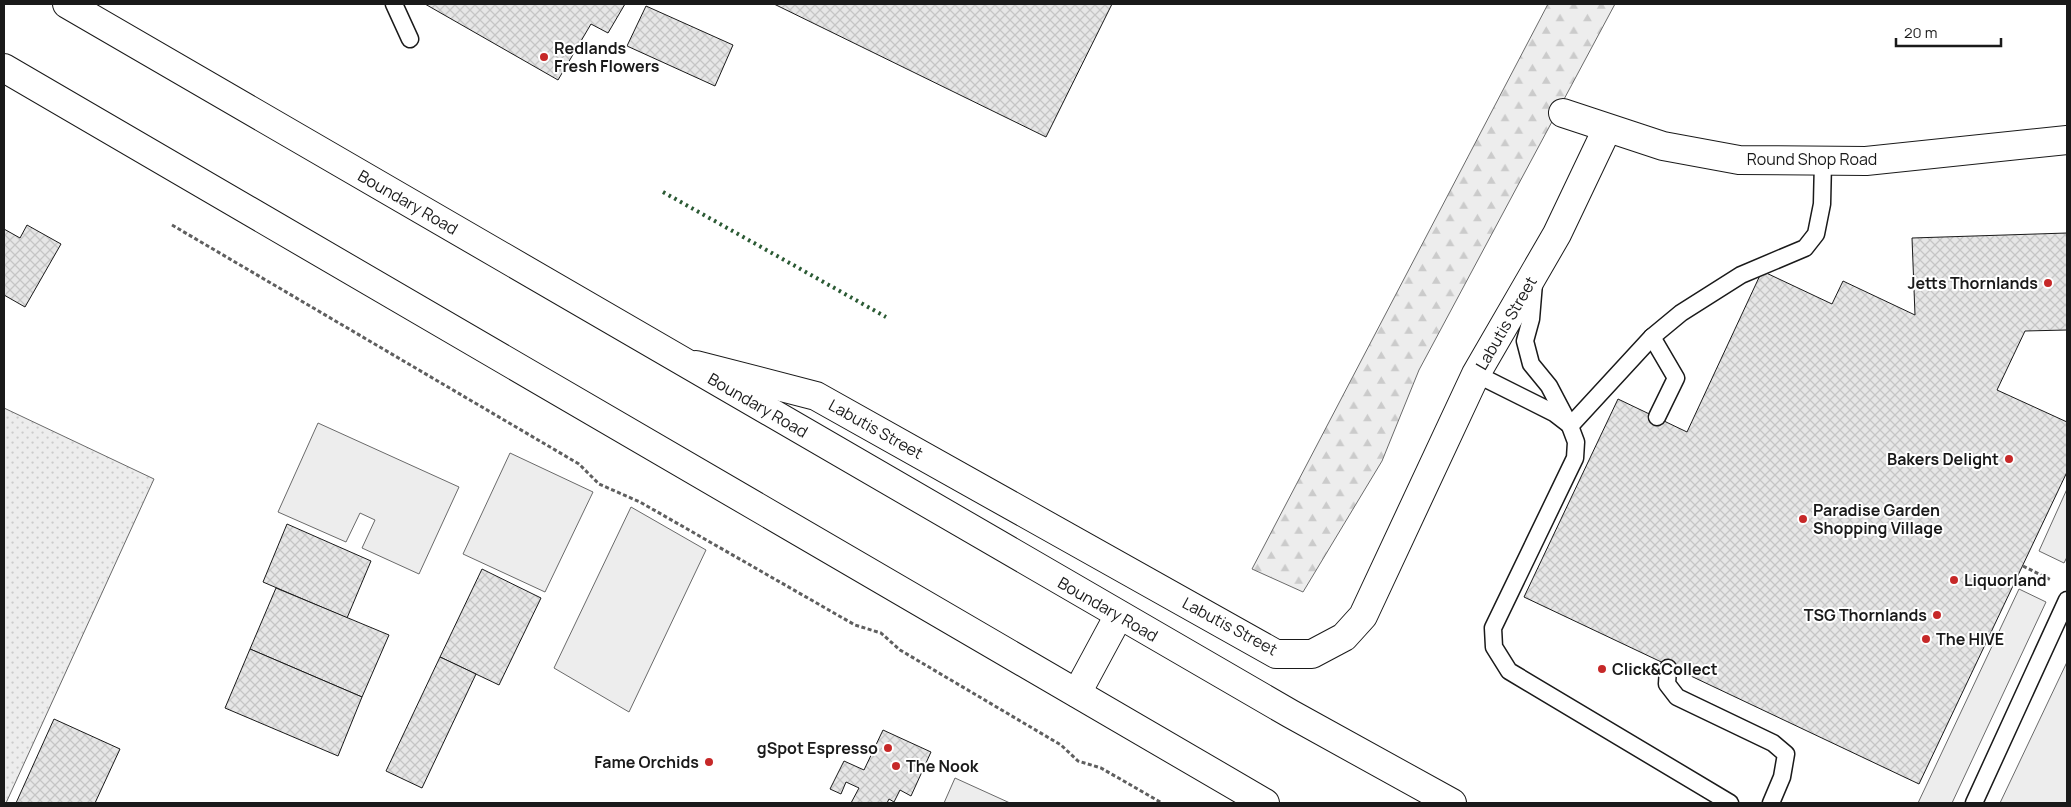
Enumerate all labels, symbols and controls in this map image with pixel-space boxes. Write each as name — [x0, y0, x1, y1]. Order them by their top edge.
scale bar — [1896, 15, 2001, 47]
text: 20 m — [1904, 22, 1937, 43]
place label: Redlands Fresh Flowers — [554, 37, 660, 77]
marker: Redlands Fresh Flowers — [538, 51, 550, 63]
street label: Round Shop Road — [1747, 148, 1877, 170]
street label: Boundary Road — [354, 165, 462, 239]
street label: Labutis Street — [1470, 272, 1542, 374]
place label: Jetts Thornlands — [1907, 272, 2038, 294]
marker: Jetts Thornlands — [2042, 277, 2054, 289]
street label: Boundary Road — [704, 368, 812, 442]
street label: Labutis Street — [825, 394, 927, 464]
place label: Bakers Delight — [1887, 448, 1999, 470]
marker: Bakers Delight — [2003, 453, 2015, 465]
place label: Paradise Garden Shopping Village — [1813, 499, 1943, 539]
marker: Paradise Garden Shopping Village — [1797, 513, 1809, 525]
place label: Liquorland — [1964, 569, 2047, 591]
street label: Boundary Road — [1054, 572, 1162, 646]
marker: Liquorland — [1948, 574, 1960, 586]
street label: Labutis Street — [1179, 592, 1281, 660]
place label: TSG Thornlands — [1804, 604, 1927, 626]
marker: TSG Thornlands — [1931, 609, 1943, 621]
place label: The HIVE — [1936, 628, 2004, 650]
marker: The HIVE — [1920, 633, 1932, 645]
place label: Click&Collect — [1612, 658, 1718, 680]
marker: Click&Collect — [1596, 663, 1608, 675]
place label: gSpot Espresso — [757, 737, 878, 759]
marker: gSpot Espresso — [882, 742, 894, 754]
place label: Fame Orchids — [594, 751, 699, 773]
place label: The Nook — [906, 755, 979, 777]
marker: Fame Orchids — [703, 756, 715, 768]
marker: The Nook — [890, 760, 902, 772]

